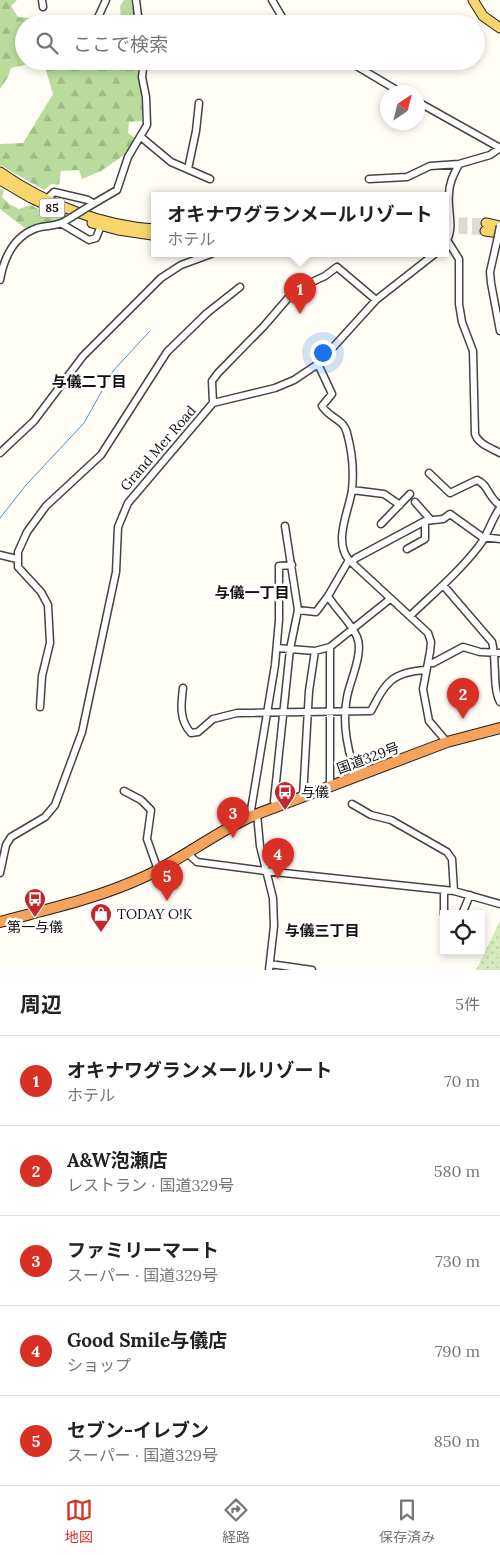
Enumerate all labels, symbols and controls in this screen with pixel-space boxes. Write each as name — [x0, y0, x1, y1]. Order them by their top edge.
search box — [15, 15, 485, 70]
icon: search — [33, 29, 61, 57]
text: ここで検索 — [73, 32, 168, 56]
north arrow — [380, 85, 425, 130]
popup — [151, 192, 449, 257]
road number: 85 — [40, 198, 64, 218]
text: オキナワグランメールリゾート — [167, 202, 433, 226]
text: ホテル — [167, 229, 215, 249]
pin: 1 — [284, 273, 316, 314]
your location — [310, 340, 336, 366]
district label: 与儀二丁目 — [51, 372, 127, 391]
street label: Grand Mer Road — [116, 402, 200, 494]
district label: 与儀一丁目 — [214, 583, 290, 602]
pin: 2 — [447, 678, 479, 719]
street label: 国道329号 — [334, 738, 402, 778]
bus stop icon: 与儀 — [273, 780, 297, 811]
place label: 与儀 — [301, 783, 329, 801]
pin: 3 — [217, 797, 249, 838]
pin: 4 — [262, 838, 294, 879]
pin: 5 — [151, 860, 183, 901]
bus stop icon: 第一与儀 — [23, 887, 47, 918]
shop icon: TODAY O!K — [89, 902, 113, 933]
place label: TODAY O!K — [117, 905, 193, 923]
map controls — [440, 910, 485, 955]
button: locate — [440, 910, 485, 955]
place label: 第一与儀 — [7, 918, 63, 936]
district label: 与儀三丁目 — [284, 921, 360, 940]
text: 周辺 — [20, 991, 62, 1018]
text: 5件 — [455, 994, 480, 1014]
text: オキナワグランメールリゾート — [67, 1058, 332, 1082]
text: 1 — [33, 1071, 39, 1091]
text: 70 m — [444, 1071, 480, 1091]
text: ホテル — [67, 1085, 115, 1105]
text: A&W泡瀬店 — [67, 1148, 168, 1172]
text: 2 — [32, 1161, 40, 1181]
text: 580 m — [434, 1161, 480, 1181]
text: レストラン · 国道329号 — [67, 1175, 234, 1195]
text: ファミリーマート — [67, 1238, 219, 1262]
text: 3 — [32, 1251, 40, 1271]
text: 730 m — [435, 1251, 480, 1271]
text: スーパー · 国道329号 — [67, 1265, 218, 1285]
text: Good Smile与儀店 — [67, 1328, 227, 1352]
text: 4 — [32, 1341, 40, 1361]
text: 790 m — [435, 1341, 480, 1361]
text: ショップ — [67, 1355, 131, 1375]
text: セブン-イレブン — [67, 1418, 209, 1442]
text: 5 — [32, 1431, 40, 1451]
text: 850 m — [434, 1431, 480, 1451]
text: スーパー · 国道329号 — [67, 1445, 218, 1465]
tab: 地図 — [65, 1496, 93, 1546]
tab: 経路 — [222, 1496, 250, 1546]
tab: 保存済み — [379, 1496, 435, 1546]

